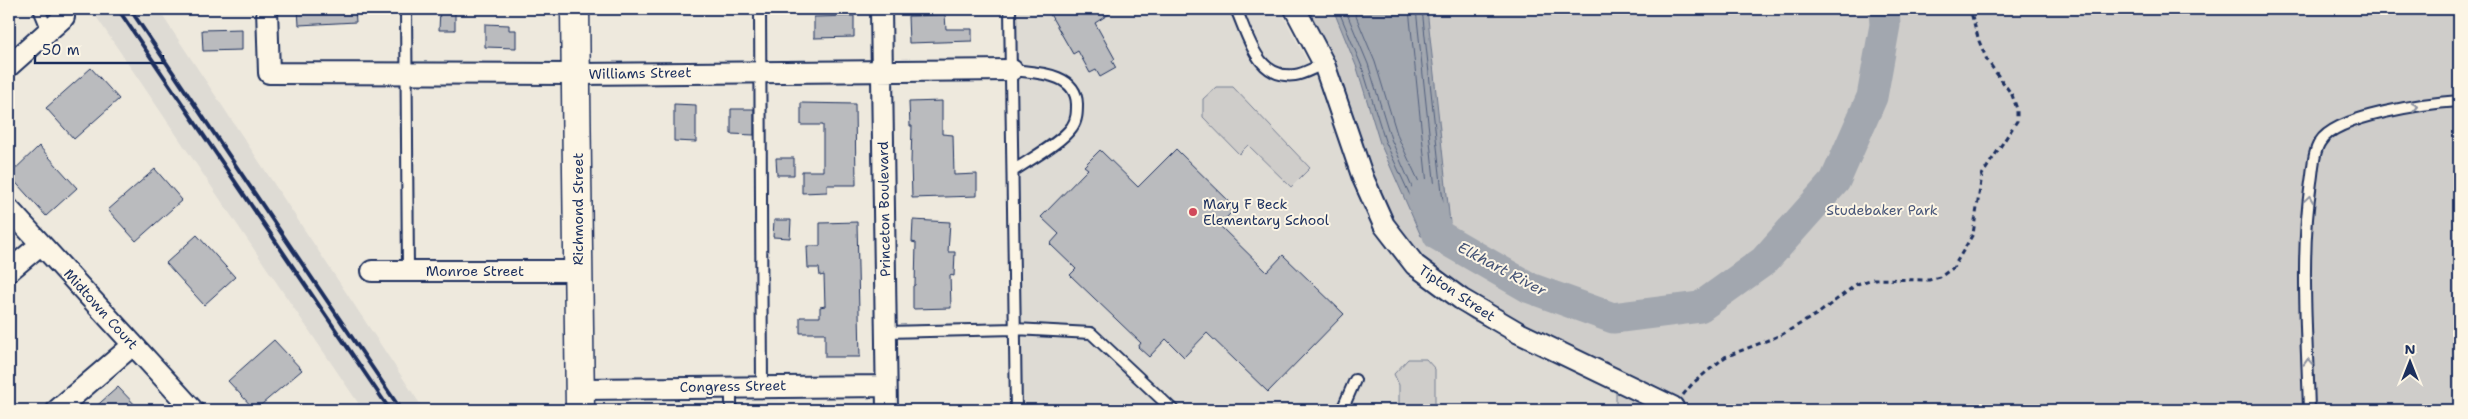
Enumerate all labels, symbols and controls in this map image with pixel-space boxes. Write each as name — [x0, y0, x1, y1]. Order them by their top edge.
scale bar — [35, 32, 162, 64]
text: 50 m — [42, 40, 80, 60]
street label: Williams Street — [588, 63, 692, 83]
one-way arrow — [2411, 103, 2419, 113]
street label: Princeton Boulevard — [874, 141, 894, 277]
street label: Richmond Street — [569, 153, 587, 265]
place label: Mary F Beck Elementary School — [1203, 195, 1330, 229]
one-way arrow — [2303, 195, 2313, 204]
park label: Studebaker Park — [1826, 201, 1938, 219]
marker: Mary F Beck Elementary School — [1187, 206, 1199, 218]
water label: Elkhart River — [1454, 237, 1551, 301]
street label: Tipton Street — [1415, 261, 1499, 325]
street label: Monroe Street — [426, 262, 524, 280]
street label: Midtown Court — [60, 265, 142, 353]
north arrow — [2386, 336, 2436, 386]
text: N — [2404, 340, 2416, 358]
one-way arrow — [2302, 357, 2313, 365]
street label: Congress Street — [680, 376, 786, 396]

